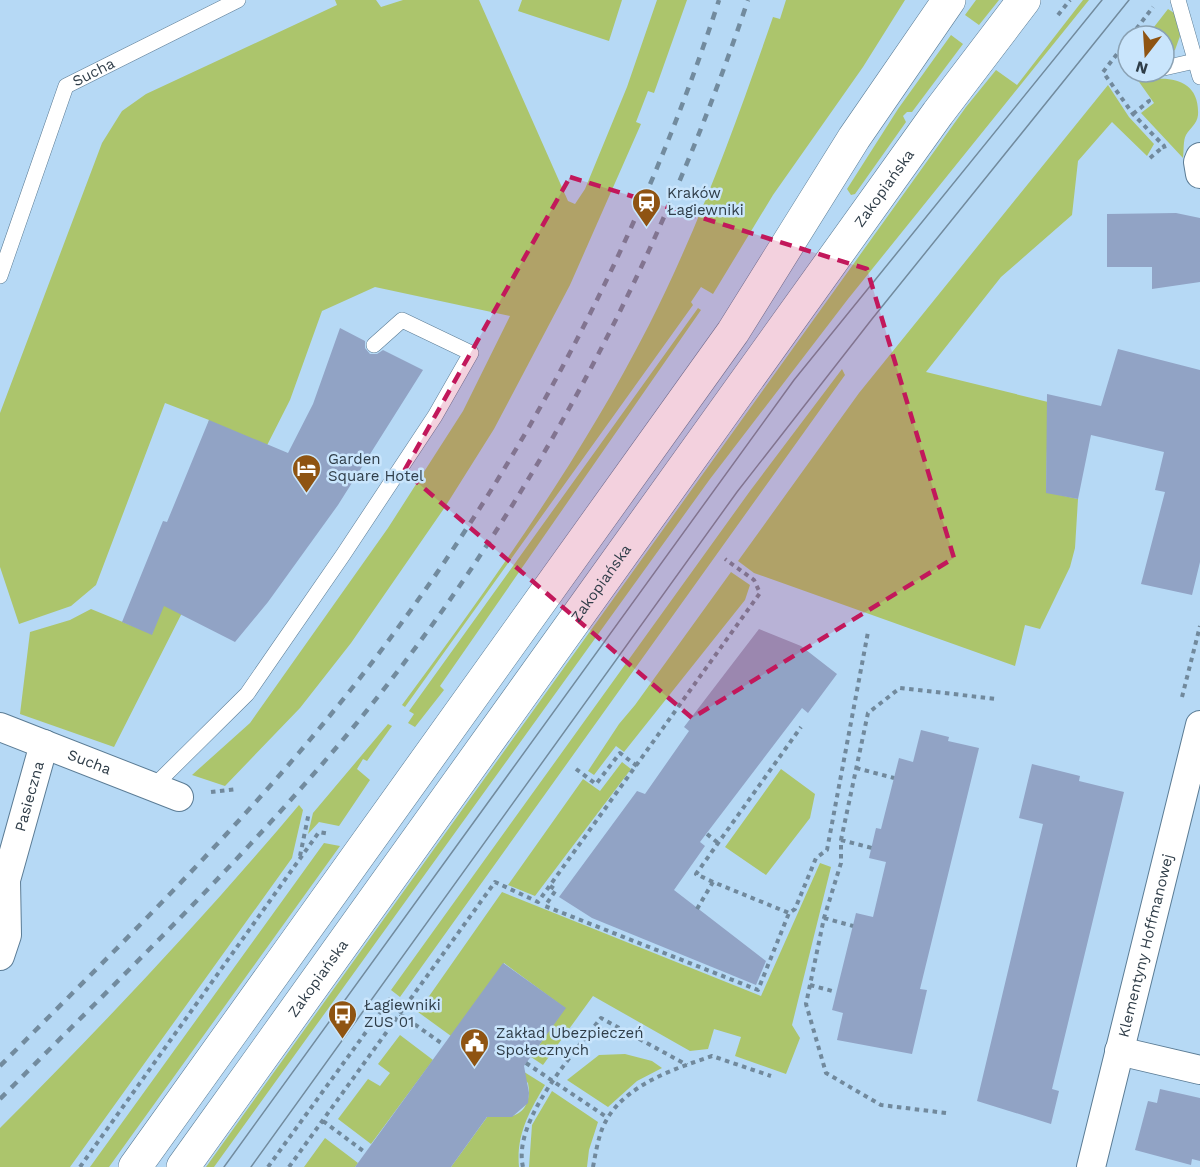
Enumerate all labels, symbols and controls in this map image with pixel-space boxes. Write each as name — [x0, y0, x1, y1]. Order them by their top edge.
north arrow — [1116, 24, 1176, 84]
street label: Sucha — [69, 54, 118, 90]
text: N — [1133, 57, 1150, 79]
street label: Zakopiańska — [850, 145, 918, 231]
place label: Kraków Łagiewniki — [667, 184, 744, 219]
station icon: Kraków Łagiewniki — [630, 186, 662, 228]
place label: Garden Square Hotel — [328, 450, 424, 485]
hotel icon: Garden Square Hotel — [291, 452, 323, 494]
street label: Zakopiańska — [567, 541, 635, 626]
street label: Sucha — [65, 745, 114, 779]
street label: Pasieczna — [11, 759, 48, 834]
street label: Klementyny Hoffmanowej — [1114, 852, 1177, 1039]
street label: Zakopiańska — [284, 936, 352, 1021]
place label: Łagiewniki ZUS 01 — [364, 996, 441, 1031]
bus stop icon: Łagiewniki ZUS 01 — [327, 998, 359, 1040]
place label: Zakład Ubezpieczeń Społecznych — [496, 1024, 644, 1059]
public building icon: Zakład Ubezpieczeń Społecznych — [459, 1026, 491, 1068]

